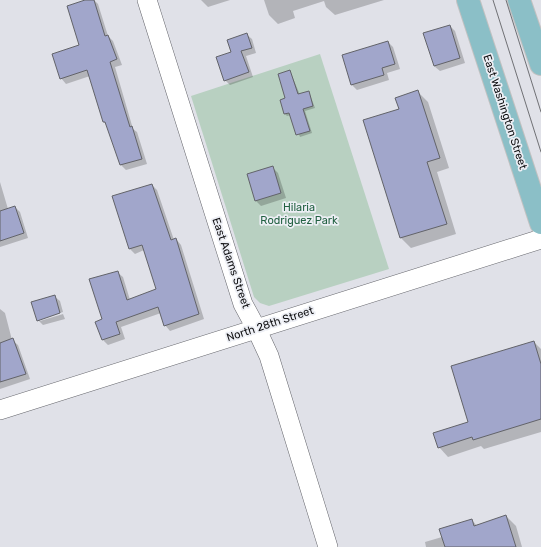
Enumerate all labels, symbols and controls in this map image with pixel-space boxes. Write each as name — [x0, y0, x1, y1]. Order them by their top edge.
street label: East Washington Street — [480, 53, 530, 172]
park label: Hilaria Rodriguez Park — [260, 201, 338, 227]
street label: East Adams Street — [209, 216, 253, 311]
street label: North 28th Street — [225, 304, 316, 344]

